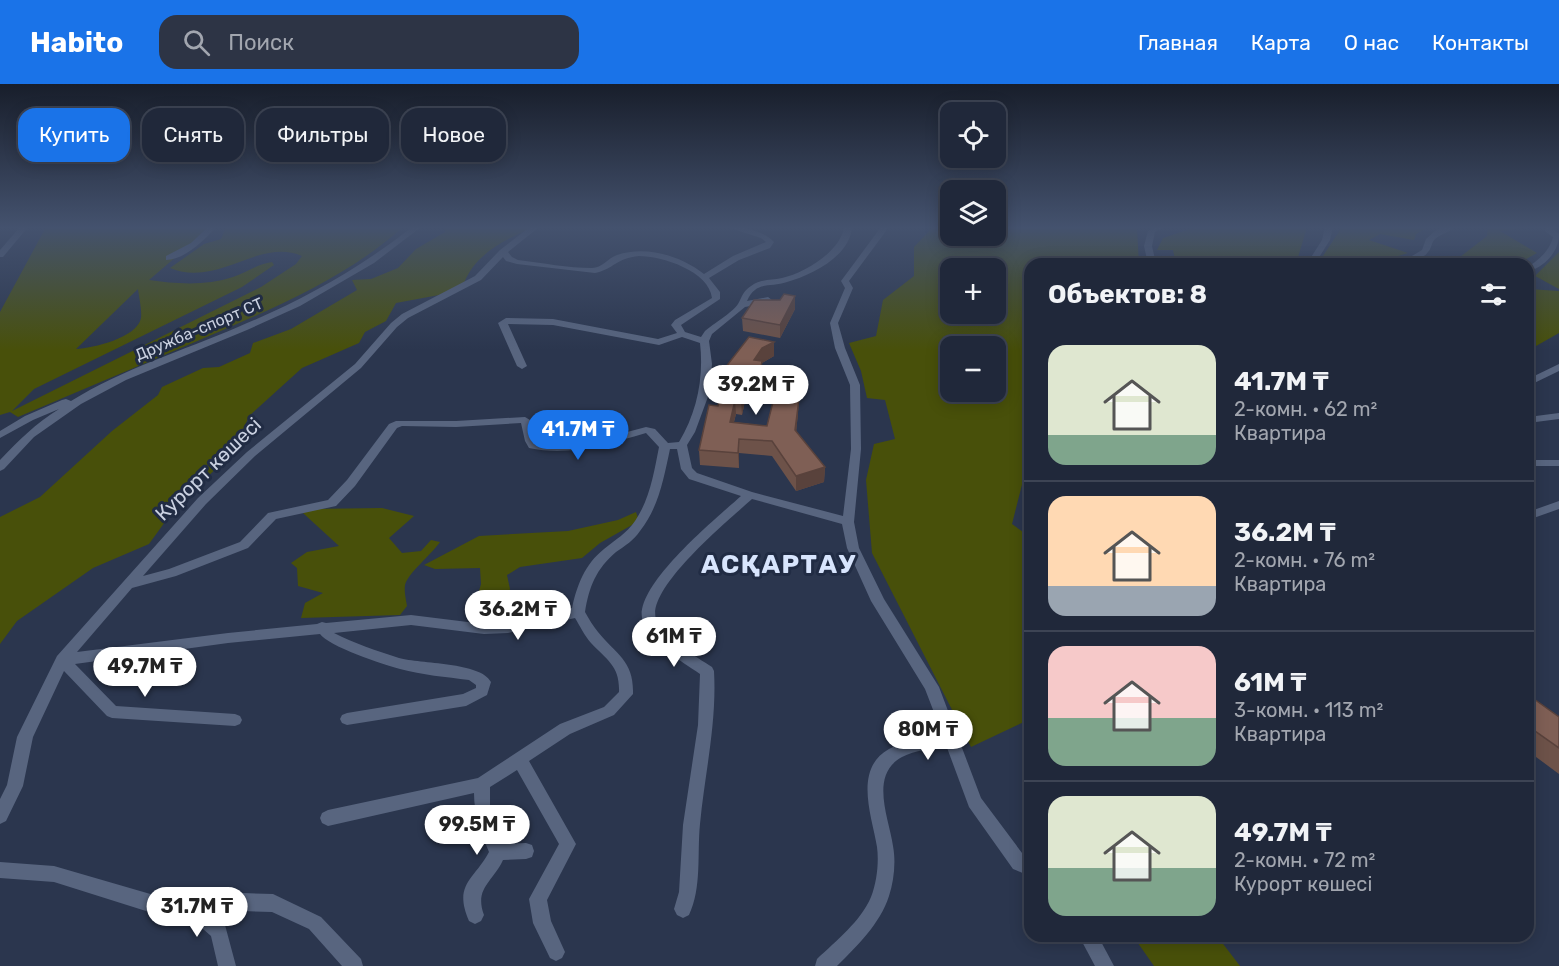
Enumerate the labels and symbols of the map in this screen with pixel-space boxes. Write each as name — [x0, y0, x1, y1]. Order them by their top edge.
street label: Дружба-спорт СТ — [132, 293, 266, 365]
pin: 39.2M ₸ — [701, 365, 811, 416]
pin: 41.7M ₸ — [523, 410, 633, 461]
street label: Курорт көшесі — [150, 412, 266, 526]
district label: АСҚАРТАУ — [701, 549, 857, 580]
pin: 36.2M ₸ — [463, 590, 573, 641]
pin: 61M ₸ — [632, 617, 716, 668]
pin: 49.7M ₸ — [90, 647, 200, 698]
pin: 80M ₸ — [886, 710, 970, 761]
pin: 99.5M ₸ — [422, 805, 532, 856]
pin: 31.7M ₸ — [142, 887, 252, 938]

